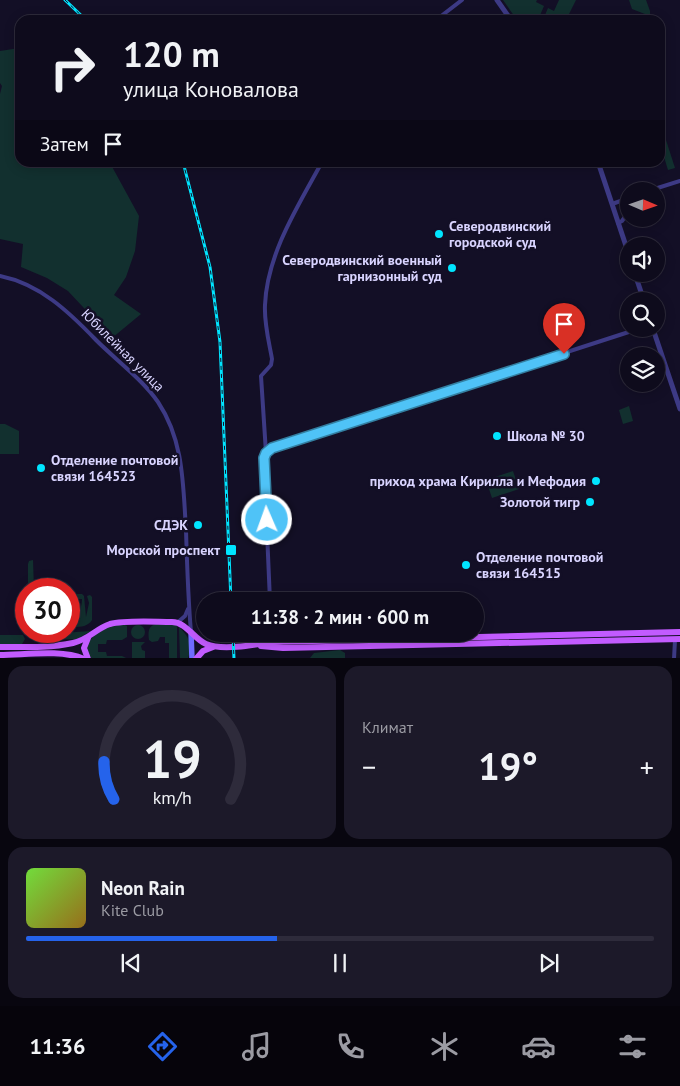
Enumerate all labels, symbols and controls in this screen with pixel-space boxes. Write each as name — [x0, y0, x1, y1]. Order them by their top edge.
text: 120 m — [123, 31, 220, 77]
icon: right — [40, 35, 105, 100]
text: улица Коновалова — [123, 75, 299, 103]
icon: arrive — [99, 130, 127, 158]
text: Затем — [40, 132, 89, 156]
north arrow — [620, 182, 665, 228]
map controls — [620, 182, 665, 392]
place label: Северодвинский городской суд — [449, 217, 551, 251]
marker: Северодвинский городской суд — [433, 228, 445, 240]
button: sound — [620, 237, 665, 282]
place label: Северодвинский военный гарнизонный суд — [282, 251, 442, 285]
marker: Северодвинский военный гарнизонный суд — [446, 262, 458, 274]
button: search — [620, 292, 665, 337]
pin — [543, 303, 585, 354]
street label: Юбилейная улица — [78, 305, 168, 395]
icon: arrive — [550, 310, 578, 338]
button: layers — [620, 347, 665, 392]
place label: Школа № 30 — [507, 427, 585, 445]
marker: Школа № 30 — [491, 430, 503, 442]
place label: Отделение почтовой связи 164523 — [51, 451, 178, 485]
marker: Отделение почтовой связи 164523 — [35, 462, 47, 474]
place label: приход храма Кирилла и Мефодия — [370, 472, 586, 490]
marker: приход храма Кирилла и Мефодия — [590, 475, 602, 487]
position arrow — [240, 493, 292, 545]
place label: Золотой тигр — [500, 493, 580, 511]
marker: Золотой тигр — [584, 496, 596, 508]
place label: СДЭК — [154, 516, 188, 534]
marker: СДЭК — [192, 519, 204, 531]
place label: Морской проспект — [106, 541, 220, 559]
marker: Морской проспект — [224, 543, 238, 557]
place label: Отделение почтовой связи 164515 — [476, 548, 603, 582]
marker: Отделение почтовой связи 164515 — [460, 559, 472, 571]
speed limit sign: 30 — [15, 578, 80, 643]
text: 11:38 · 2 мин · 600 m — [251, 605, 429, 629]
text: Климат — [362, 717, 413, 737]
text: 19 — [143, 725, 201, 792]
text: 19° — [478, 741, 538, 790]
text: − — [362, 748, 376, 785]
text: + — [640, 748, 654, 785]
text: km/h — [152, 786, 192, 809]
text: Neon Rain — [101, 876, 185, 900]
text: Kite Club — [101, 900, 164, 920]
icon: previous — [117, 949, 145, 977]
icon: pause — [326, 949, 354, 977]
icon: next — [535, 949, 563, 977]
icon: directions — [145, 1029, 180, 1064]
icon: music — [239, 1029, 274, 1064]
icon: phone — [333, 1029, 368, 1064]
icon: climate — [427, 1029, 462, 1064]
icon: car — [521, 1029, 556, 1064]
icon: filters — [615, 1029, 650, 1064]
text: 11:36 — [30, 1032, 85, 1060]

